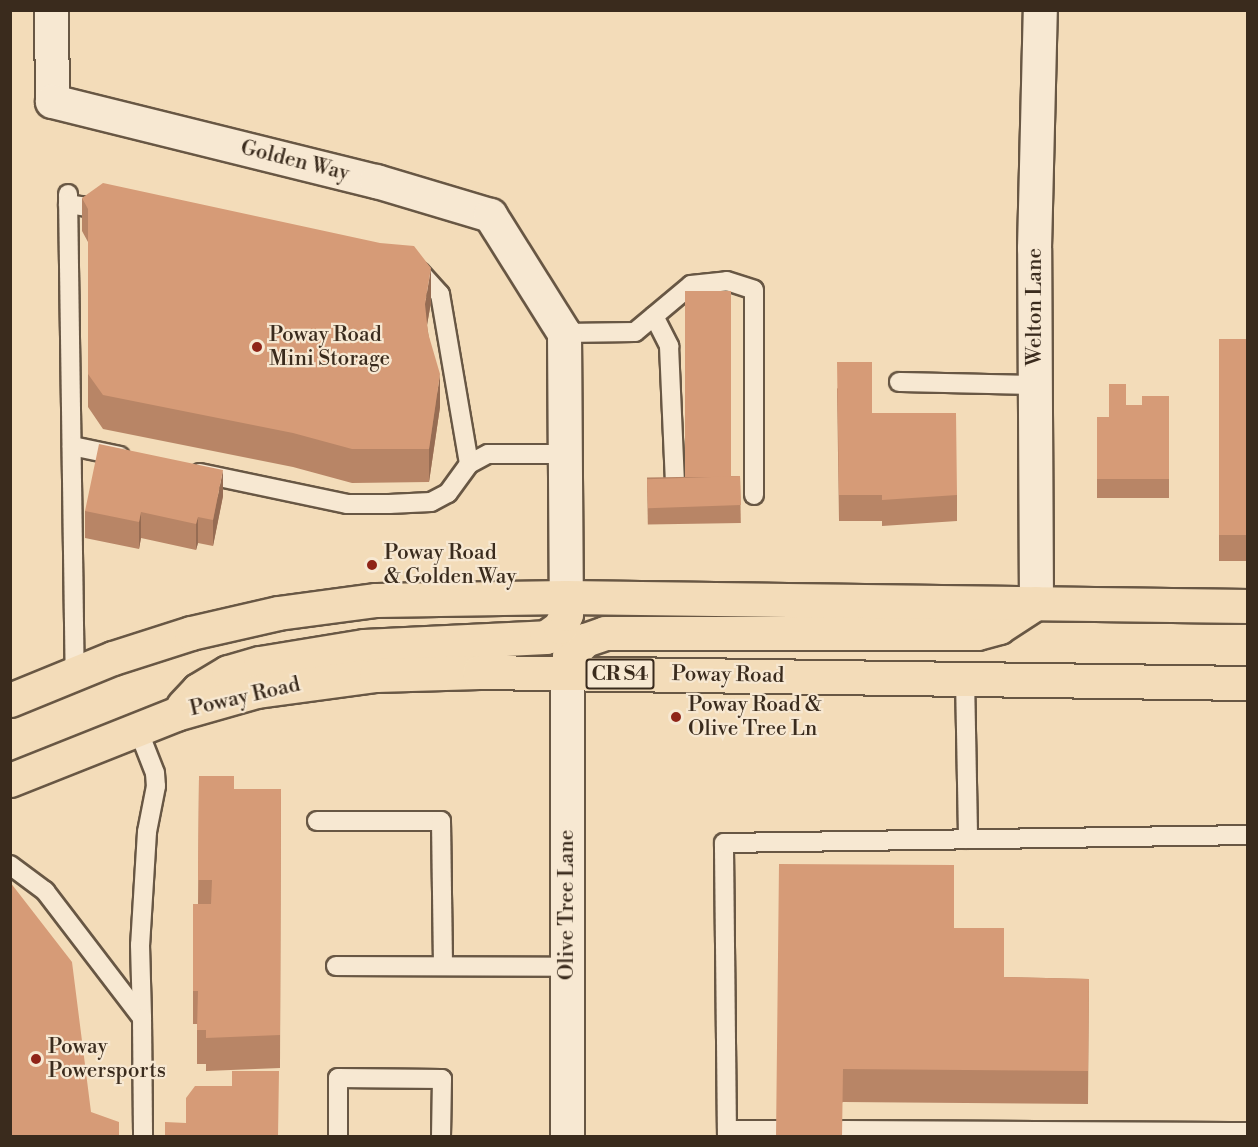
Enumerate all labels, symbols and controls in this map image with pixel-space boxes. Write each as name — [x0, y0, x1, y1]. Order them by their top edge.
street label: Golden Way — [238, 135, 352, 187]
street label: Welton Lane — [1022, 248, 1048, 366]
place label: Poway Road Mini Storage — [269, 322, 390, 372]
marker: Poway Road Mini Storage — [250, 340, 264, 354]
place label: Poway Road & Golden Way — [384, 540, 516, 590]
marker: Poway Road & Golden Way — [365, 558, 379, 572]
road number: CR S4 — [586, 657, 654, 691]
street label: Poway Road — [671, 661, 785, 689]
street label: Poway Road — [187, 672, 303, 722]
place label: Poway Road & Olive Tree Ln — [688, 692, 822, 742]
marker: Poway Road & Olive Tree Ln — [669, 710, 683, 724]
street label: Olive Tree Lane — [554, 830, 580, 980]
place label: Poway Powersports — [48, 1034, 166, 1084]
marker: Poway Powersports — [29, 1052, 43, 1066]

